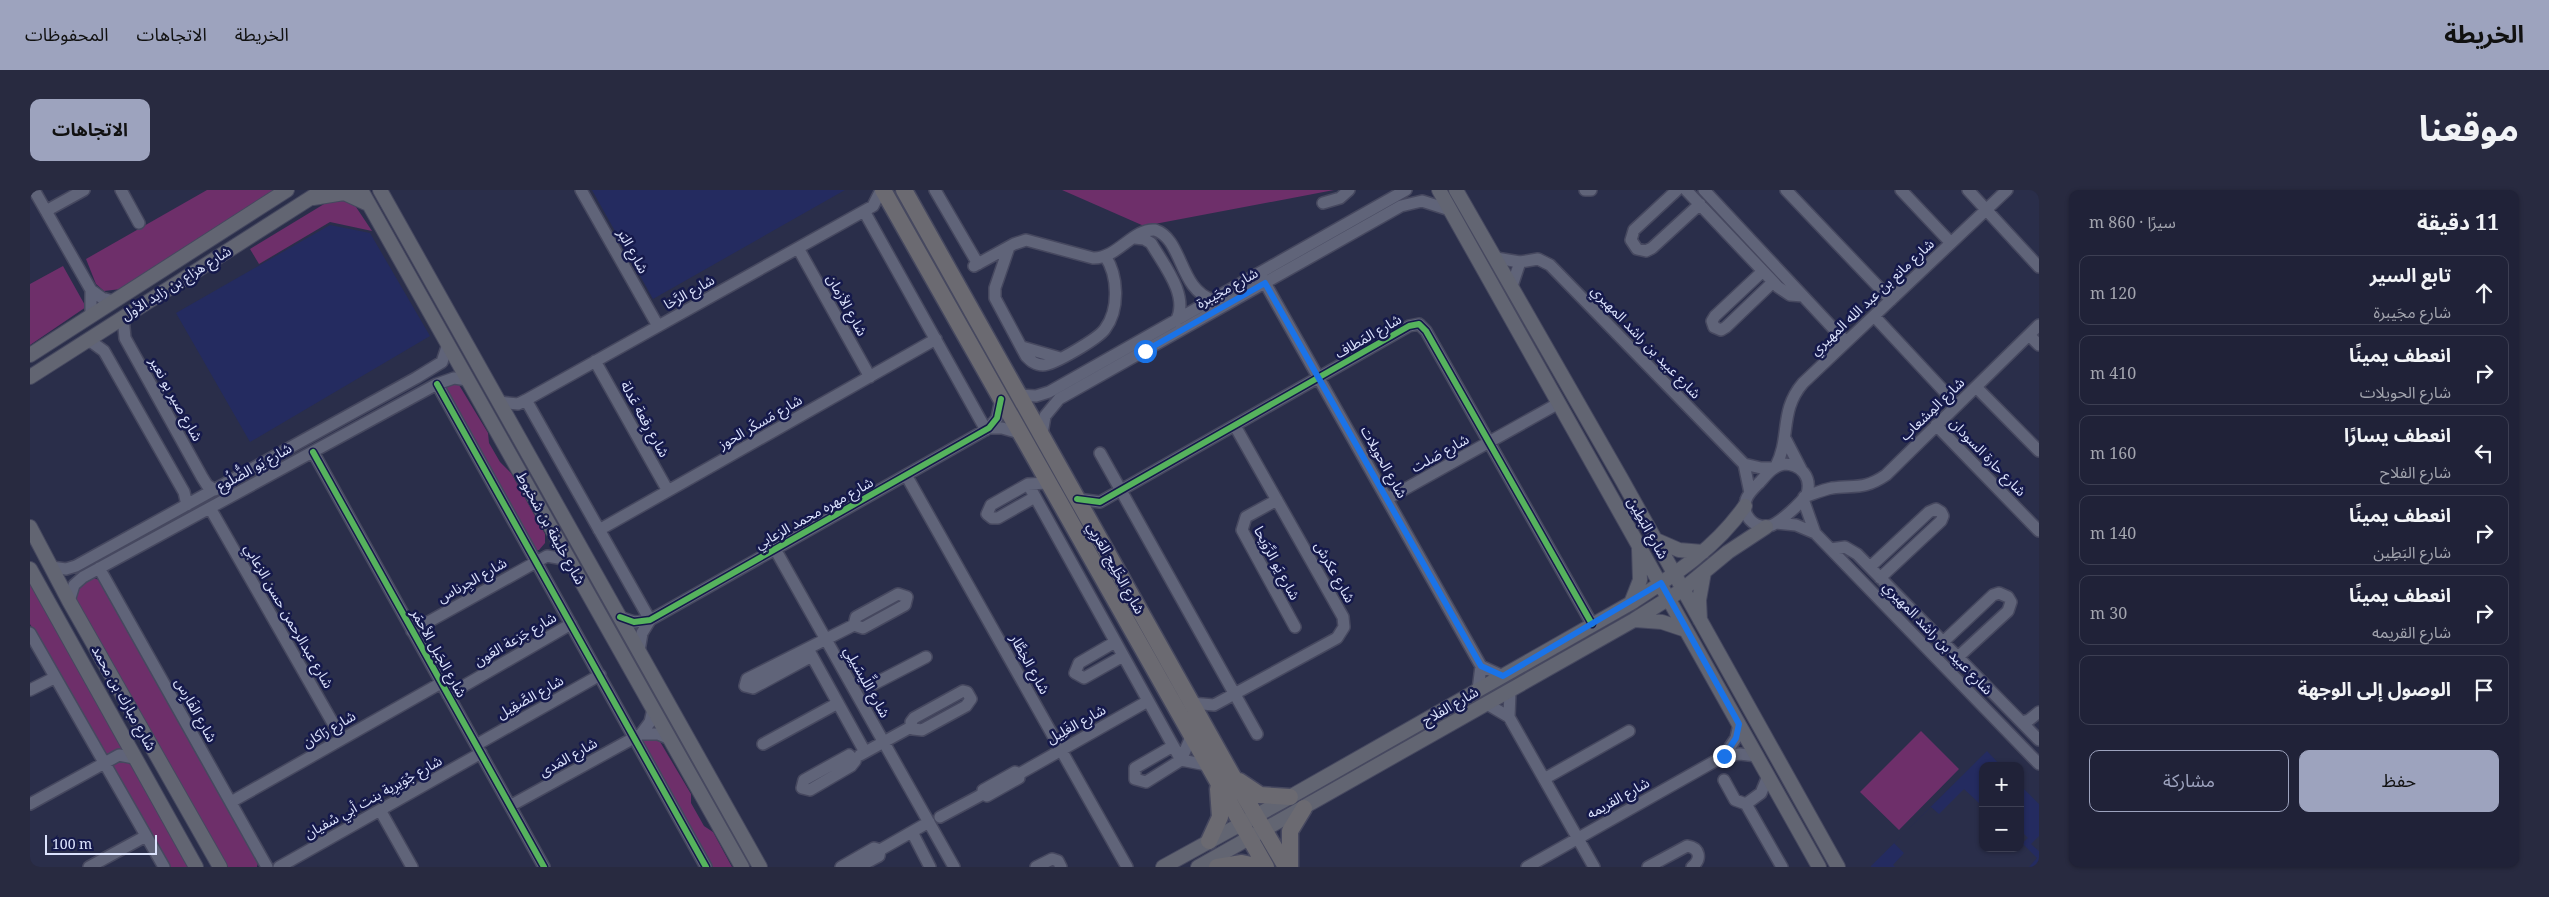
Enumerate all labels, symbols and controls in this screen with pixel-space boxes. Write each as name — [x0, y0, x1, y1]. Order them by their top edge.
text: الخريطة — [2444, 17, 2524, 50]
text: المحفوظات — [25, 22, 109, 46]
text: الاتجاهات — [137, 22, 207, 46]
text: الخريطة — [235, 22, 289, 46]
button: الاتجاهات — [30, 99, 150, 161]
text: موقعنا — [2419, 104, 2519, 151]
text: 11 دقيقة — [2417, 208, 2499, 236]
text: سيرًا · 860 m — [2089, 211, 2176, 233]
street label: شارع البَر — [611, 224, 653, 277]
street label: شارع مانع بن عبد الله المهيري — [1806, 234, 1939, 361]
street label: شارع هزاع بن زايد الأول — [117, 241, 236, 326]
text: تابع السير — [2370, 262, 2451, 288]
street label: شارع مجَيبرة — [1192, 263, 1262, 314]
street label: شارع الرَّخا — [660, 270, 718, 315]
street label: شارع الأزمان — [821, 270, 872, 340]
icon: ahead — [2470, 279, 2498, 307]
street label: شارع عبيد بن راشد المهيري — [1586, 281, 1705, 404]
text: 120 m — [2090, 282, 2136, 304]
text: شارع مجَيبرة — [2373, 301, 2451, 323]
street label: شارع المَطاف — [1331, 309, 1405, 364]
route start — [1134, 340, 1157, 363]
text: انعطف يمينًا — [2349, 342, 2451, 368]
street label: شارع صير بو نعير — [143, 352, 207, 445]
icon: right — [2470, 359, 2498, 387]
text: 410 m — [2090, 362, 2136, 384]
street label: شارع المِشعاب — [1895, 373, 1970, 446]
street label: شارع رِقعة عَدلة — [615, 377, 674, 461]
text: شارع الحويلات — [2360, 381, 2451, 403]
street label: شارع مَسكَر الحوز — [713, 390, 806, 456]
street label: شارع حارة السودان — [1945, 413, 2031, 501]
street label: شارع الحويلات — [1355, 422, 1412, 502]
text: انعطف يسارًا — [2344, 422, 2451, 448]
street label: شارع صَلت — [1408, 429, 1473, 478]
street label: شارع يَو الضُّلُوع — [212, 437, 296, 497]
icon: left — [2470, 439, 2498, 467]
text: 160 m — [2090, 442, 2136, 464]
text: شارع الفلاح — [2380, 461, 2451, 483]
street label: شارع خليفة بن شخبوط — [511, 468, 590, 588]
street label: شارع مهره محمد الزعابي — [751, 472, 877, 555]
street label: شارع البَطِين — [1622, 493, 1673, 563]
text: انعطف يمينًا — [2349, 502, 2451, 528]
street label: شارع الخَلِيج العَربِي — [1081, 518, 1150, 618]
icon: right — [2470, 519, 2498, 547]
street label: شارع يَو الرِّوَيحا — [1248, 522, 1305, 604]
text: 140 m — [2090, 522, 2136, 544]
street label: شارع عكرش — [1309, 538, 1360, 607]
street label: شارع عبدالرحمن حسن الزعابي — [238, 540, 339, 693]
text: شارع البَطِين — [2373, 541, 2451, 563]
street label: شارع الجِرناس — [434, 553, 511, 608]
street label: شارع عبيد بن راشد المهيري — [1878, 577, 1997, 700]
text: انعطف يمينًا — [2349, 582, 2451, 608]
icon: right — [2470, 599, 2498, 627]
text: 30 m — [2090, 602, 2127, 624]
street label: شارع الجَبل الأحمَر — [405, 604, 472, 702]
street label: شارع جَزعة العَون — [470, 607, 560, 672]
text: شارع القريمه — [2372, 621, 2451, 643]
street label: شارع الخِطَّار — [1004, 629, 1055, 698]
street label: شارع مبارك بن محمد — [86, 642, 161, 755]
street label: شارع اللِّيسَيلِي — [838, 642, 896, 722]
street label: شارع الصَّقِيل — [493, 670, 568, 724]
street label: شارع الفَارِس — [169, 674, 222, 746]
text: الوصول إلى الوجهة — [2298, 676, 2451, 702]
icon: arrive — [2470, 676, 2498, 704]
street label: شارع الفلاح — [1418, 682, 1482, 731]
street label: شارع الغَلِيل — [1043, 700, 1110, 749]
street label: شارع رَاكان — [299, 706, 360, 753]
street label: شارع المَدى — [535, 733, 601, 782]
route end — [1713, 745, 1736, 768]
button: مشاركة — [2089, 750, 2289, 812]
button: حفظ — [2299, 750, 2499, 812]
street label: شارع جُوَيرِية بنت أبي سُفيان — [300, 751, 446, 844]
map controls — [1979, 762, 2024, 852]
button: + — [1979, 762, 2024, 807]
street label: شارع القريمه — [1583, 773, 1654, 824]
button: − — [1979, 807, 2024, 852]
scale bar — [45, 832, 158, 855]
text: 100 m — [52, 834, 92, 853]

